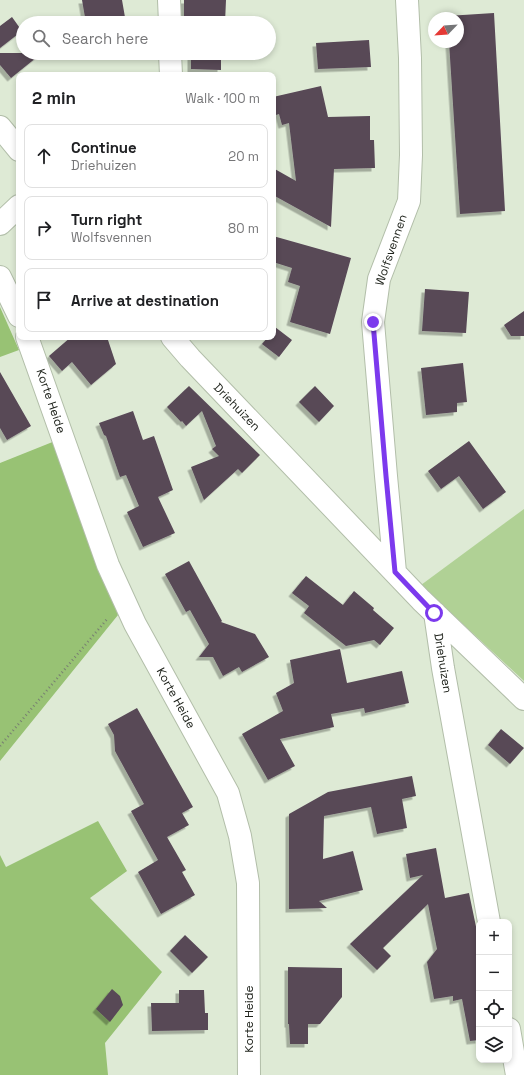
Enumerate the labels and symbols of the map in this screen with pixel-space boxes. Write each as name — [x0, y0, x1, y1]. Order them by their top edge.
north arrow — [428, 12, 464, 48]
street label: Wolfsvennen — [371, 212, 411, 288]
route end — [364, 313, 382, 331]
street label: Korte Heide — [32, 367, 70, 435]
street label: Driehuizen — [210, 380, 264, 434]
route start — [425, 604, 443, 622]
street label: Driehuizen — [430, 632, 456, 694]
street label: Korte Heide — [153, 665, 199, 731]
street label: Korte Heide — [241, 985, 257, 1053]

